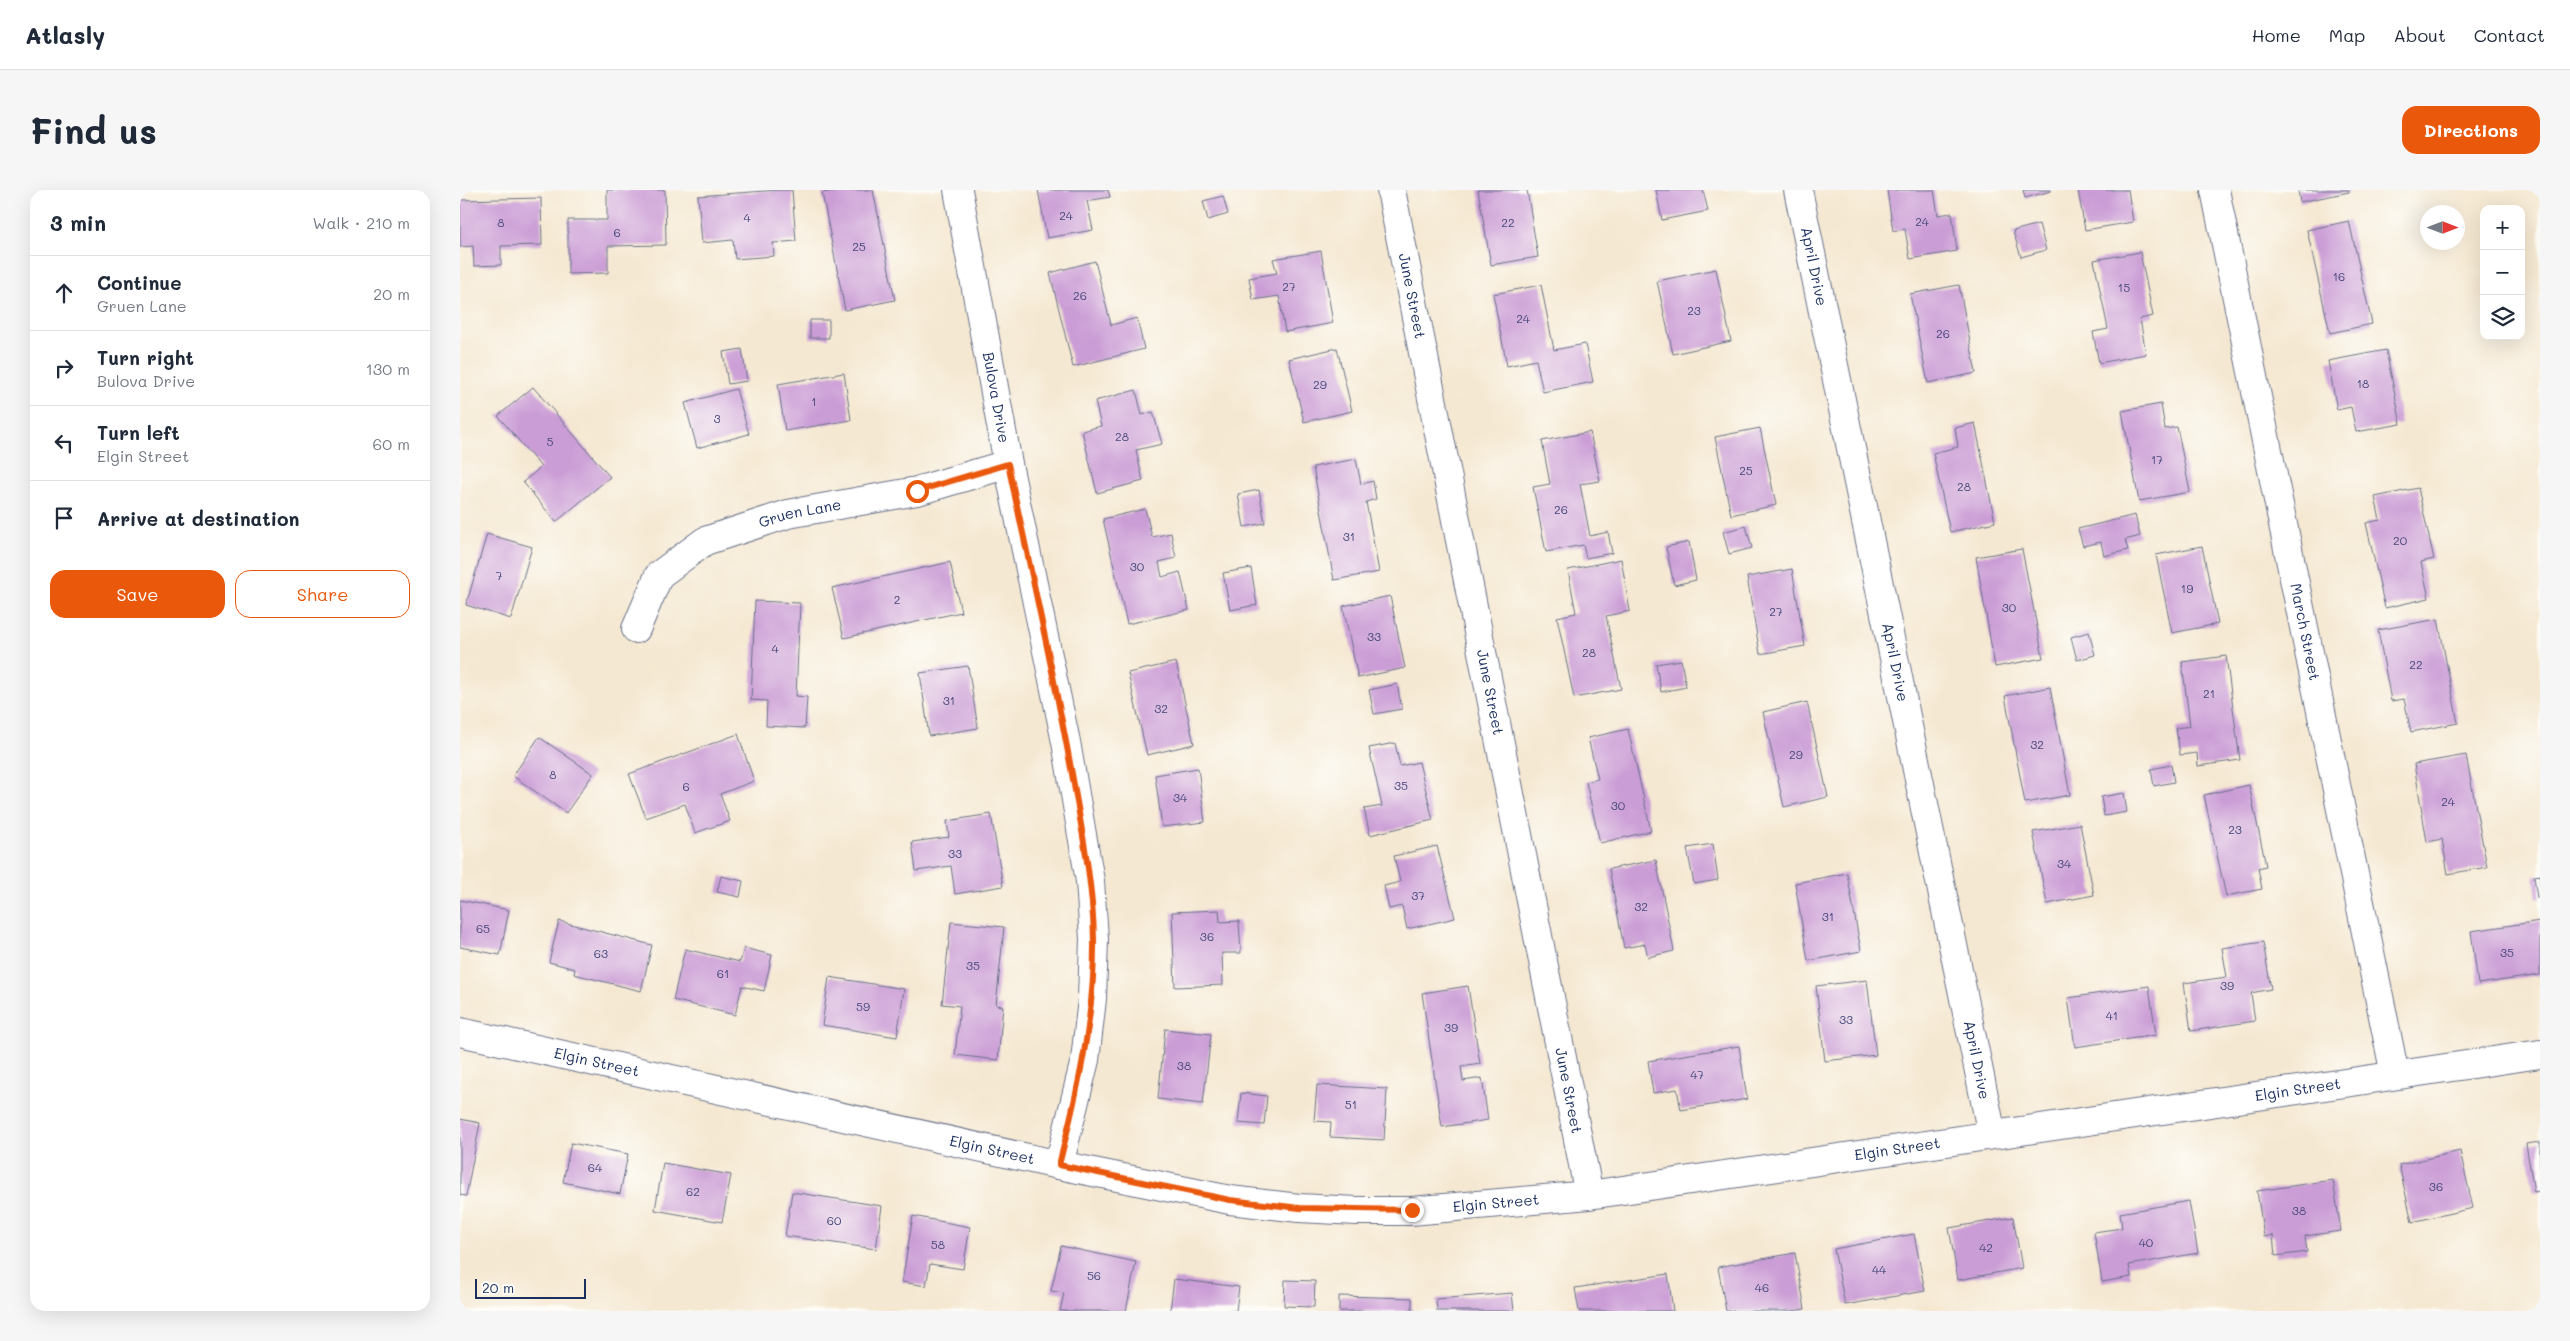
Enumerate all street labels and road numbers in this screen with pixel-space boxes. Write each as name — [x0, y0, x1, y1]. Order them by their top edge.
street label: April Drive — [1797, 225, 1833, 307]
street label: June Street — [1395, 251, 1431, 340]
street label: Bulova Drive — [979, 350, 1015, 444]
street label: Gruen Lane — [756, 494, 843, 532]
street label: March Street — [2286, 581, 2326, 682]
street label: April Drive — [1878, 621, 1914, 703]
street label: June Street — [1473, 648, 1509, 737]
street label: April Drive — [1960, 1018, 1995, 1101]
street label: Elgin Street — [552, 1042, 641, 1081]
street label: June Street — [1551, 1046, 1588, 1135]
street label: Elgin Street — [2253, 1073, 2342, 1105]
street label: Elgin Street — [948, 1130, 1037, 1168]
street label: Elgin Street — [1853, 1132, 1941, 1165]
street label: Elgin Street — [1452, 1189, 1540, 1216]

